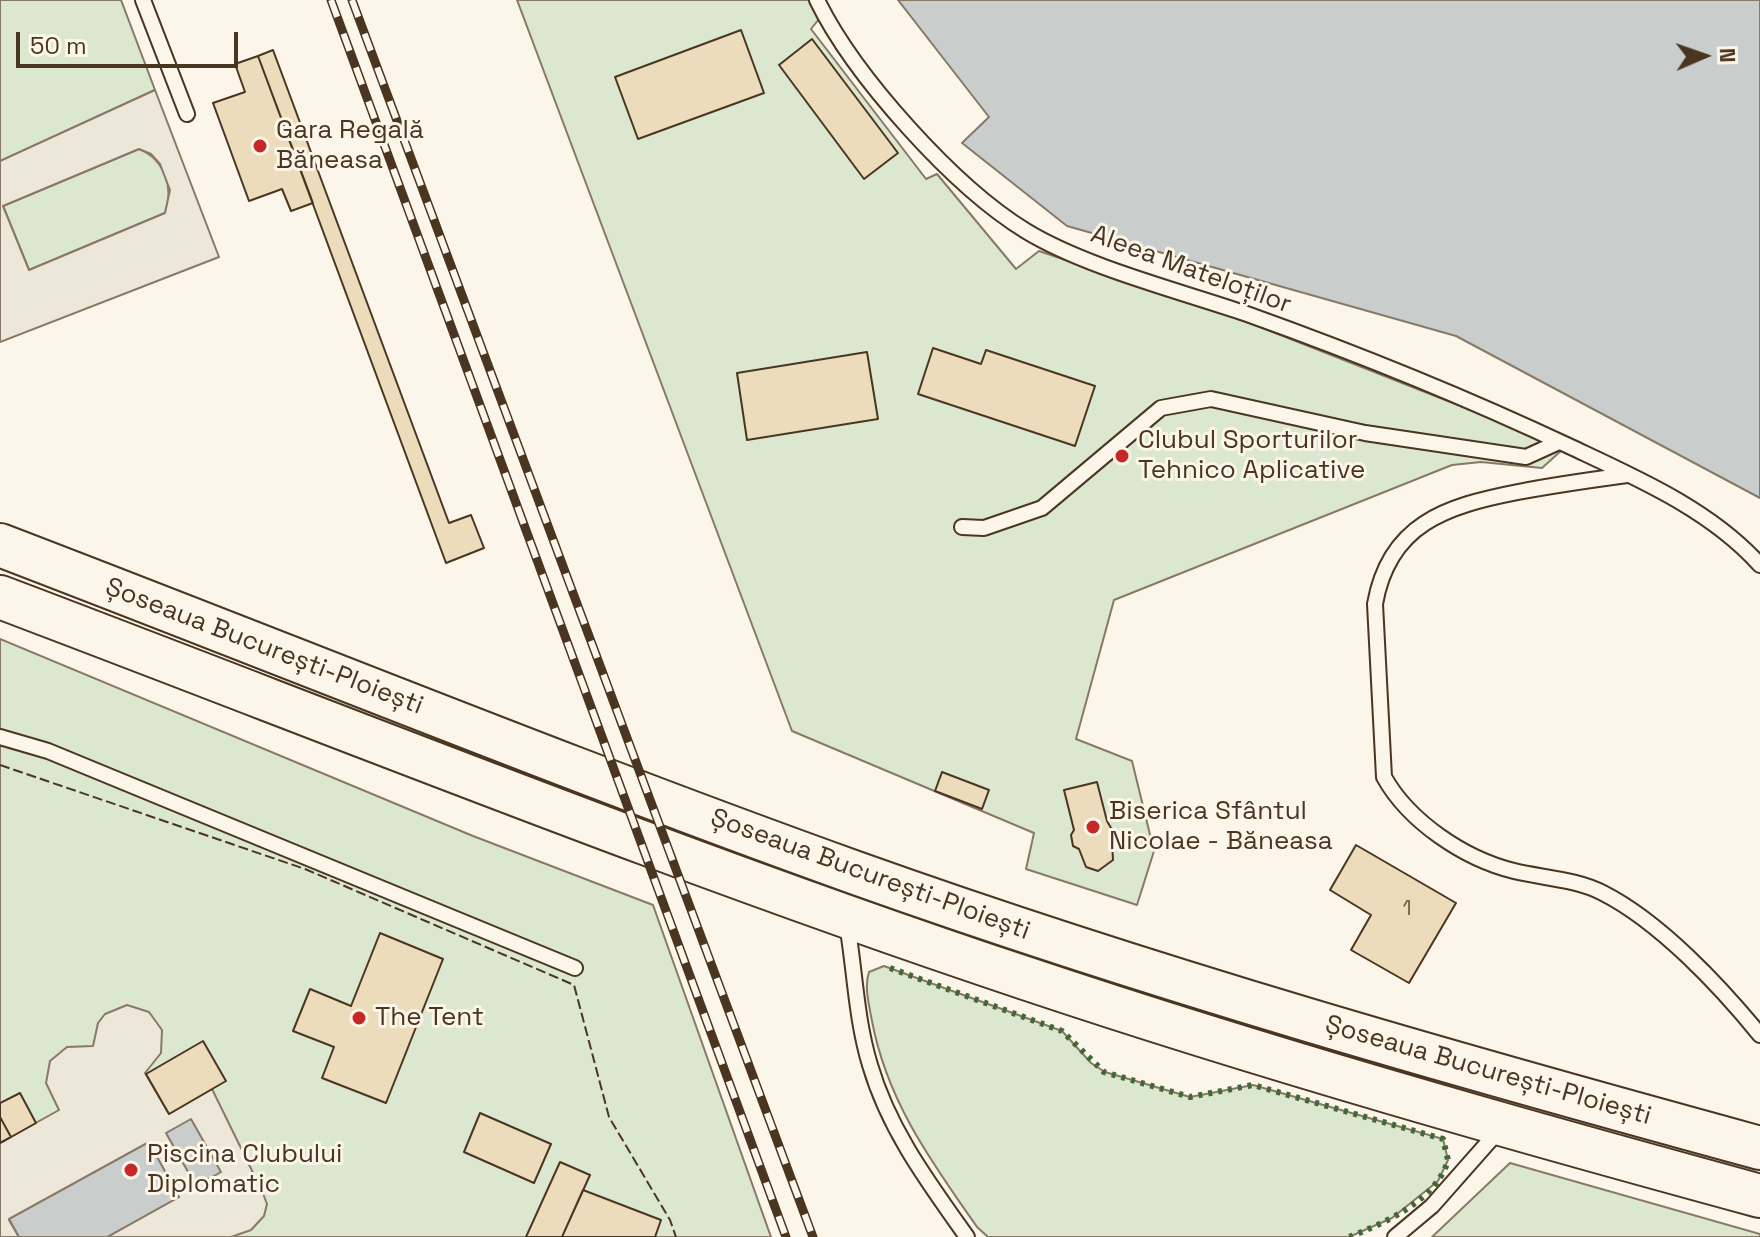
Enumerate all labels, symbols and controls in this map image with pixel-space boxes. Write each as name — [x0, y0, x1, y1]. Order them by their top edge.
scale bar — [20, 16, 242, 66]
north arrow — [1664, 16, 1744, 96]
text: 50 m — [30, 30, 87, 61]
text: N — [1714, 47, 1742, 63]
place label: Gara Regală Băneasa — [276, 115, 424, 176]
marker: Gara Regală Băneasa — [251, 137, 269, 155]
street label: Aleea Mateloților — [1086, 219, 1296, 321]
place label: Clubul Sporturilor Tehnico Aplicative — [1138, 425, 1365, 486]
marker: Clubul Sporturilor Tehnico Aplicative — [1113, 447, 1131, 465]
street label: Șoseaua București-Ploiești — [101, 572, 427, 722]
place label: Biserica Sfântul Nicolae - Băneasa — [1109, 796, 1333, 858]
street label: Șoseaua București-Ploiești — [706, 803, 1034, 947]
marker: Biserica Sfântul Nicolae - Băneasa — [1084, 818, 1102, 836]
house number: 1 — [1402, 896, 1412, 922]
place label: The Tent — [375, 1002, 484, 1034]
marker: The Tent — [350, 1009, 368, 1027]
street label: Șoseaua București-Ploiești — [1321, 1009, 1655, 1133]
place label: Piscina Clubului Diplomatic — [147, 1139, 342, 1200]
marker: Piscina Clubului Diplomatic — [122, 1161, 140, 1179]

